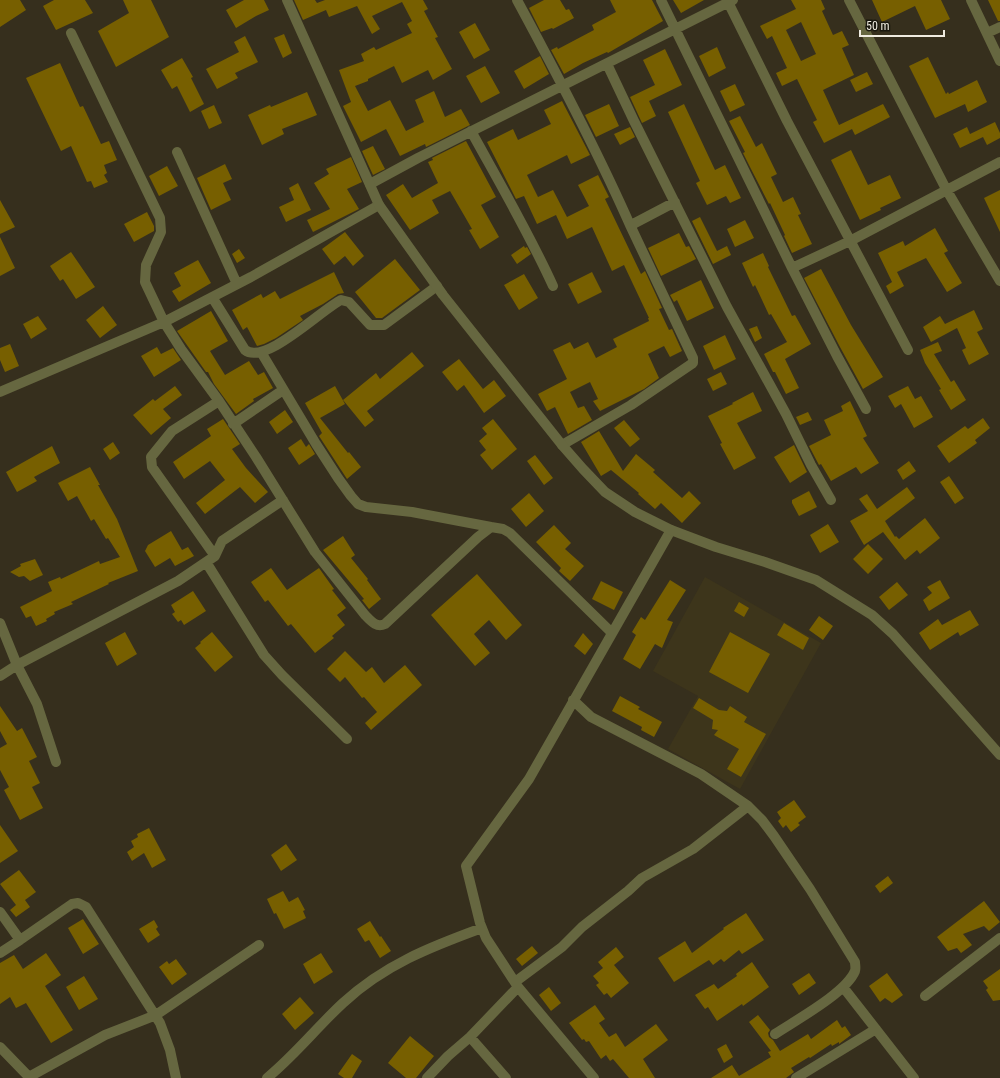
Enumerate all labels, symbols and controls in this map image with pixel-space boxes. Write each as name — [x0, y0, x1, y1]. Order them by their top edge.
scale bar — [860, 12, 944, 38]
text: 50 m — [866, 19, 890, 33]

